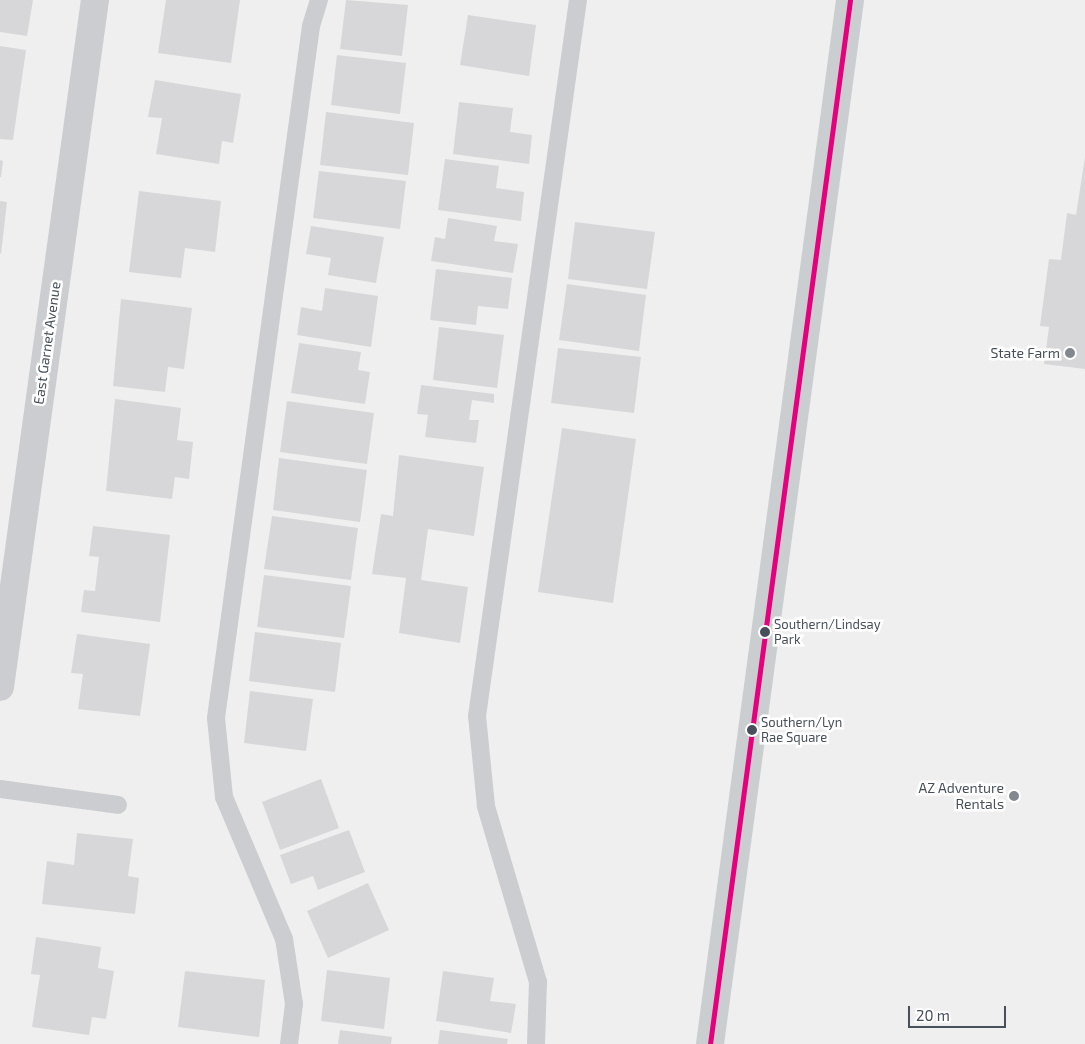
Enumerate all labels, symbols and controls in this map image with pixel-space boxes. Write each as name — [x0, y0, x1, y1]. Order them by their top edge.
street label: East Garnet Avenue — [30, 280, 64, 406]
place label: State Farm — [990, 345, 1060, 361]
marker: State Farm — [1064, 347, 1076, 359]
place label: Southern/Lindsay Park — [774, 617, 881, 648]
marker: Southern/Lindsay Park — [760, 627, 770, 637]
place label: Southern/Lyn Rae Square — [761, 715, 842, 746]
marker: Southern/Lyn Rae Square — [747, 725, 757, 735]
place label: AZ Adventure Rentals — [918, 780, 1004, 812]
marker: AZ Adventure Rentals — [1008, 790, 1020, 802]
scale bar — [910, 996, 1008, 1028]
text: 20 m — [916, 1006, 950, 1024]

